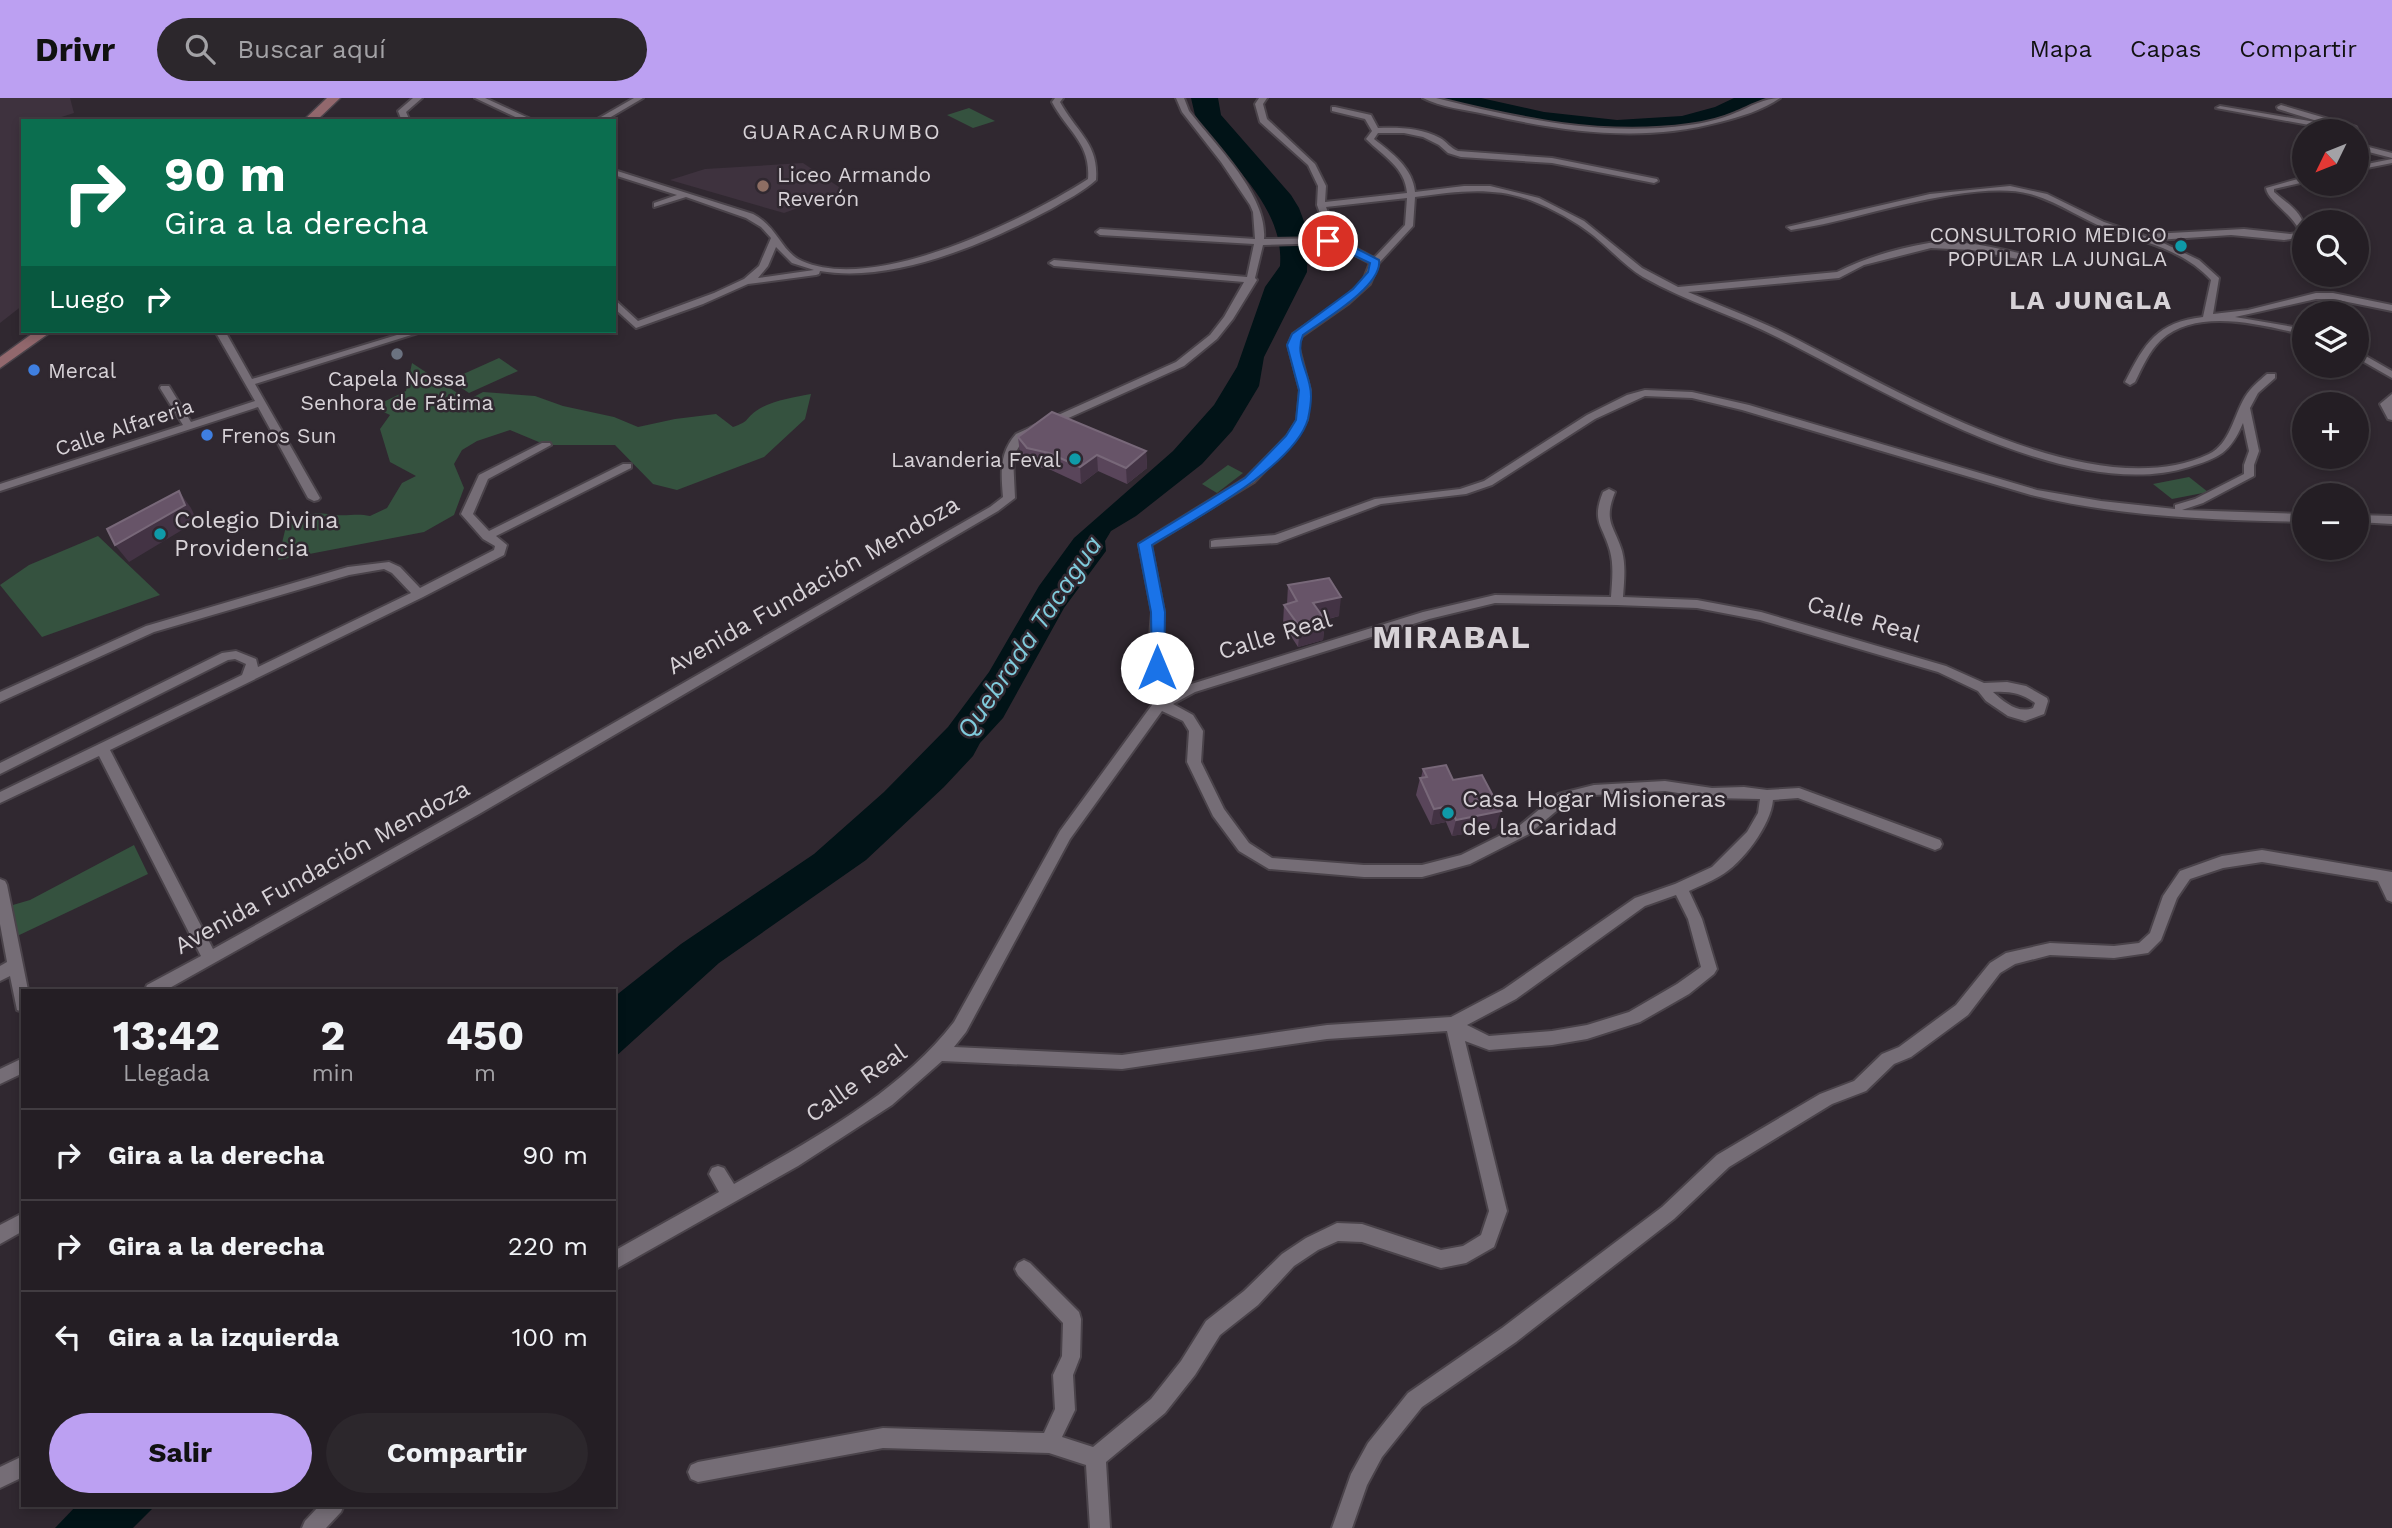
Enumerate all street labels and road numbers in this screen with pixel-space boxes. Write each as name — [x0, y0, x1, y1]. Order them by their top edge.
street label: Calle Alfareria — [52, 393, 196, 461]
street label: Avenida Fundación Mendoza — [662, 490, 964, 680]
street label: Calle Real — [1804, 589, 1925, 649]
street label: Calle Real — [1215, 604, 1336, 666]
street label: Avenida Fundación Mendoza — [170, 774, 474, 960]
street label: Calle Real — [800, 1038, 913, 1128]

